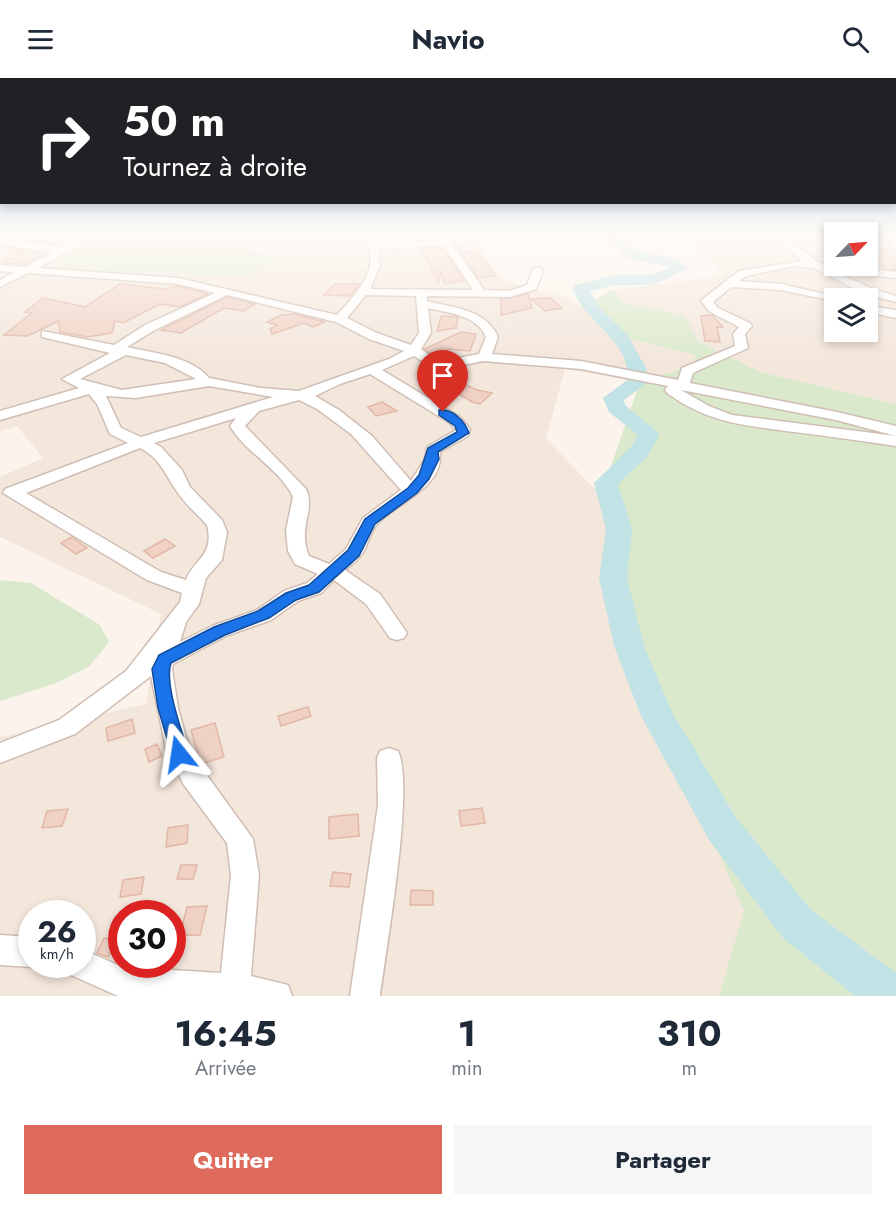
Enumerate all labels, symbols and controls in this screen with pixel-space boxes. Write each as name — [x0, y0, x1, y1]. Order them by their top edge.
text: Navio — [411, 20, 485, 59]
icon: menu — [24, 23, 57, 56]
icon: search — [839, 23, 872, 56]
text: 50 m — [123, 91, 225, 152]
icon: right — [24, 102, 102, 180]
text: Tournez à droite — [123, 147, 307, 186]
north arrow — [824, 222, 878, 276]
map controls — [824, 222, 878, 342]
button: layers — [824, 288, 878, 342]
pin — [417, 350, 468, 412]
icon: arrive — [426, 359, 459, 392]
position arrow — [147, 722, 211, 786]
speed limit sign: 30 — [108, 900, 186, 978]
text: 26 — [37, 910, 77, 953]
text: km/h — [40, 943, 74, 965]
text: 16:45 — [174, 1007, 277, 1059]
text: 1 — [458, 1007, 476, 1059]
text: 310 — [657, 1007, 722, 1059]
text: Arrivée — [195, 1054, 256, 1083]
text: min — [451, 1054, 483, 1083]
text: m — [681, 1054, 697, 1083]
button: Quitter — [24, 1125, 442, 1194]
button: Partager — [454, 1125, 872, 1194]

